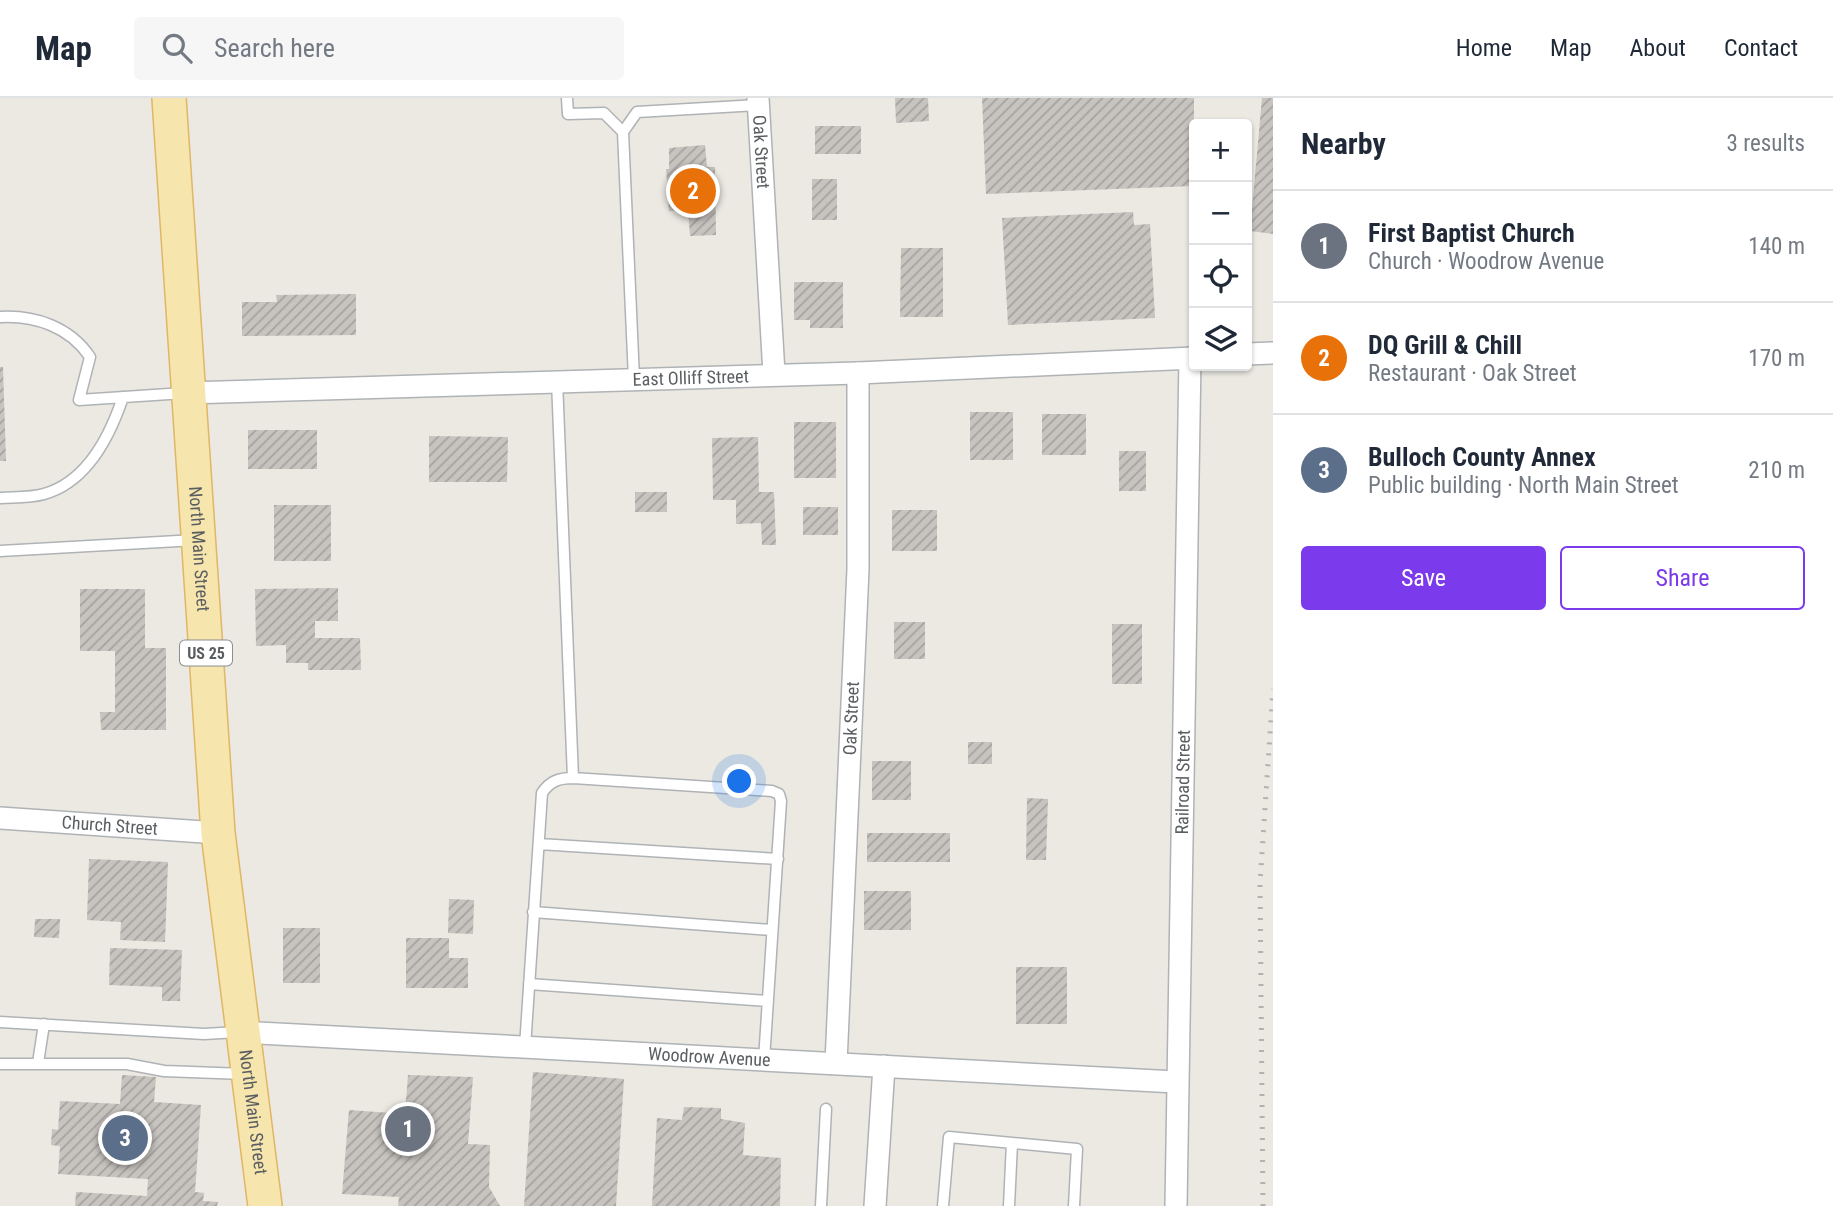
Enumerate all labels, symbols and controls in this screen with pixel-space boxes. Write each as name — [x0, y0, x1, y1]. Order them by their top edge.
search box — [134, 17, 624, 80]
text: Map — [35, 29, 92, 68]
icon: search — [158, 29, 196, 67]
text: Search here — [214, 33, 335, 63]
text: Home — [1456, 34, 1512, 62]
text: Map — [1550, 34, 1592, 62]
text: About — [1630, 34, 1686, 62]
text: Contact — [1724, 34, 1798, 62]
street label: Oak Street — [749, 114, 774, 189]
map controls — [1189, 119, 1252, 371]
button: + — [1189, 119, 1252, 182]
text: Nearby — [1301, 126, 1386, 161]
text: 3 results — [1727, 130, 1805, 157]
pin: 2 — [670, 165, 716, 217]
button: − — [1189, 182, 1252, 245]
text: First Baptist Church — [1368, 218, 1575, 248]
text: 1 — [1318, 233, 1330, 260]
text: 140 m — [1748, 233, 1805, 260]
button: locate — [1189, 245, 1252, 308]
text: Church · Woodrow Avenue — [1368, 248, 1604, 275]
button: layers — [1189, 308, 1252, 371]
text: DQ Grill & Chill — [1368, 330, 1522, 360]
text: 2 — [1318, 345, 1330, 372]
text: 170 m — [1748, 345, 1805, 372]
text: Restaurant · Oak Street — [1368, 360, 1576, 387]
street label: East Olliff Street — [632, 365, 749, 390]
text: Bulloch County Annex — [1368, 442, 1596, 472]
text: 3 — [1318, 457, 1330, 484]
text: 210 m — [1748, 457, 1805, 484]
text: Public building · North Main Street — [1368, 472, 1679, 499]
street label: North Main Street — [185, 486, 214, 612]
button: Save — [1301, 546, 1546, 610]
button: Share — [1560, 546, 1805, 610]
road number: US 25 — [180, 640, 232, 666]
street label: Oak Street — [839, 681, 863, 756]
street label: Railroad Street — [1171, 730, 1194, 835]
your location — [722, 764, 756, 798]
street label: Church Street — [61, 811, 159, 839]
street label: Woodrow Avenue — [648, 1043, 771, 1070]
street label: North Main Street — [235, 1048, 272, 1176]
pin: 1 — [385, 1103, 431, 1155]
pin: 3 — [102, 1112, 148, 1164]

